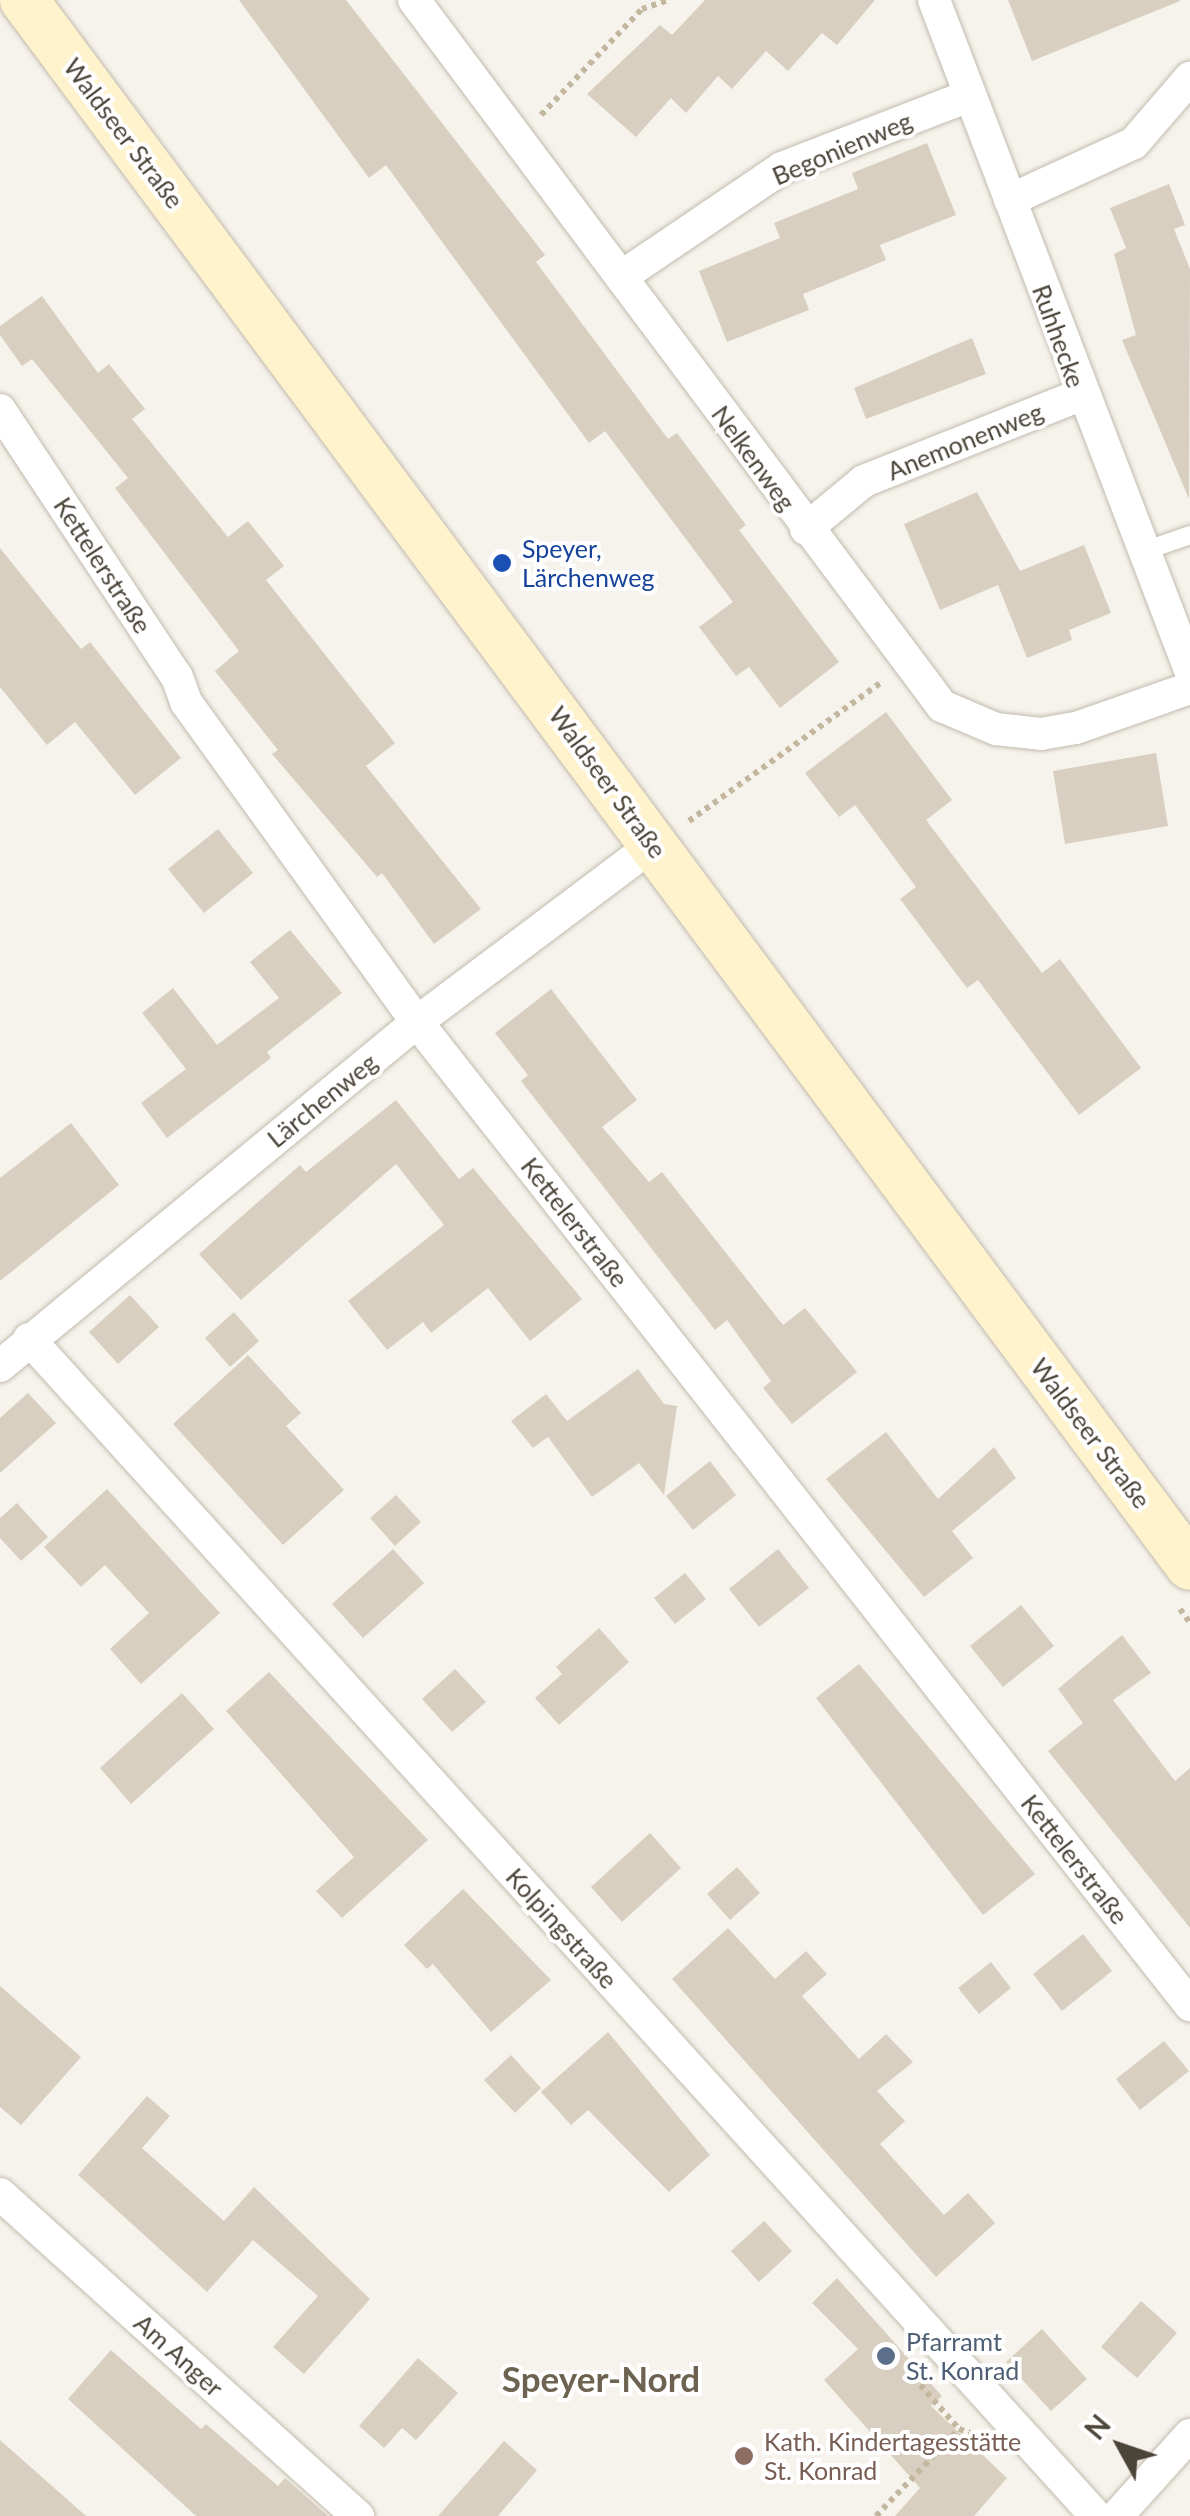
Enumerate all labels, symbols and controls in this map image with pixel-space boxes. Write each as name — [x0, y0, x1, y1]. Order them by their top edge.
street label: Waldseer Straße — [58, 52, 190, 214]
street label: Begonienweg — [768, 105, 916, 191]
street label: Ruhhecke — [1027, 280, 1091, 392]
street label: Anemonenweg — [883, 396, 1047, 486]
street label: Nelkenweg — [706, 400, 802, 516]
street label: Kettelerstraße — [48, 491, 158, 639]
place label: Speyer, Lärchenweg — [522, 534, 654, 593]
marker: Speyer, Lärchenweg — [491, 552, 513, 574]
street label: Waldseer Straße — [543, 700, 673, 864]
street label: Lärchenweg — [261, 1047, 383, 1153]
street label: Kettelerstraße — [515, 1151, 635, 1293]
street label: Waldseer Straße — [1025, 1352, 1157, 1514]
street label: Kettelerstraße — [1015, 1788, 1135, 1930]
street label: Kolpingstraße — [500, 1862, 624, 1994]
street label: Am Anger — [128, 2307, 230, 2403]
place label: Pfarramt St. Konrad — [906, 2327, 1019, 2386]
marker: Pfarramt St. Konrad — [875, 2345, 897, 2367]
district label: Speyer-Nord — [502, 2357, 700, 2399]
north arrow — [1070, 2396, 1170, 2496]
text: N — [1077, 2408, 1117, 2446]
place label: Kath. Kindertagesstätte St. Konrad — [764, 2427, 1021, 2486]
marker: Kath. Kindertagesstätte St. Konrad — [733, 2445, 755, 2467]

